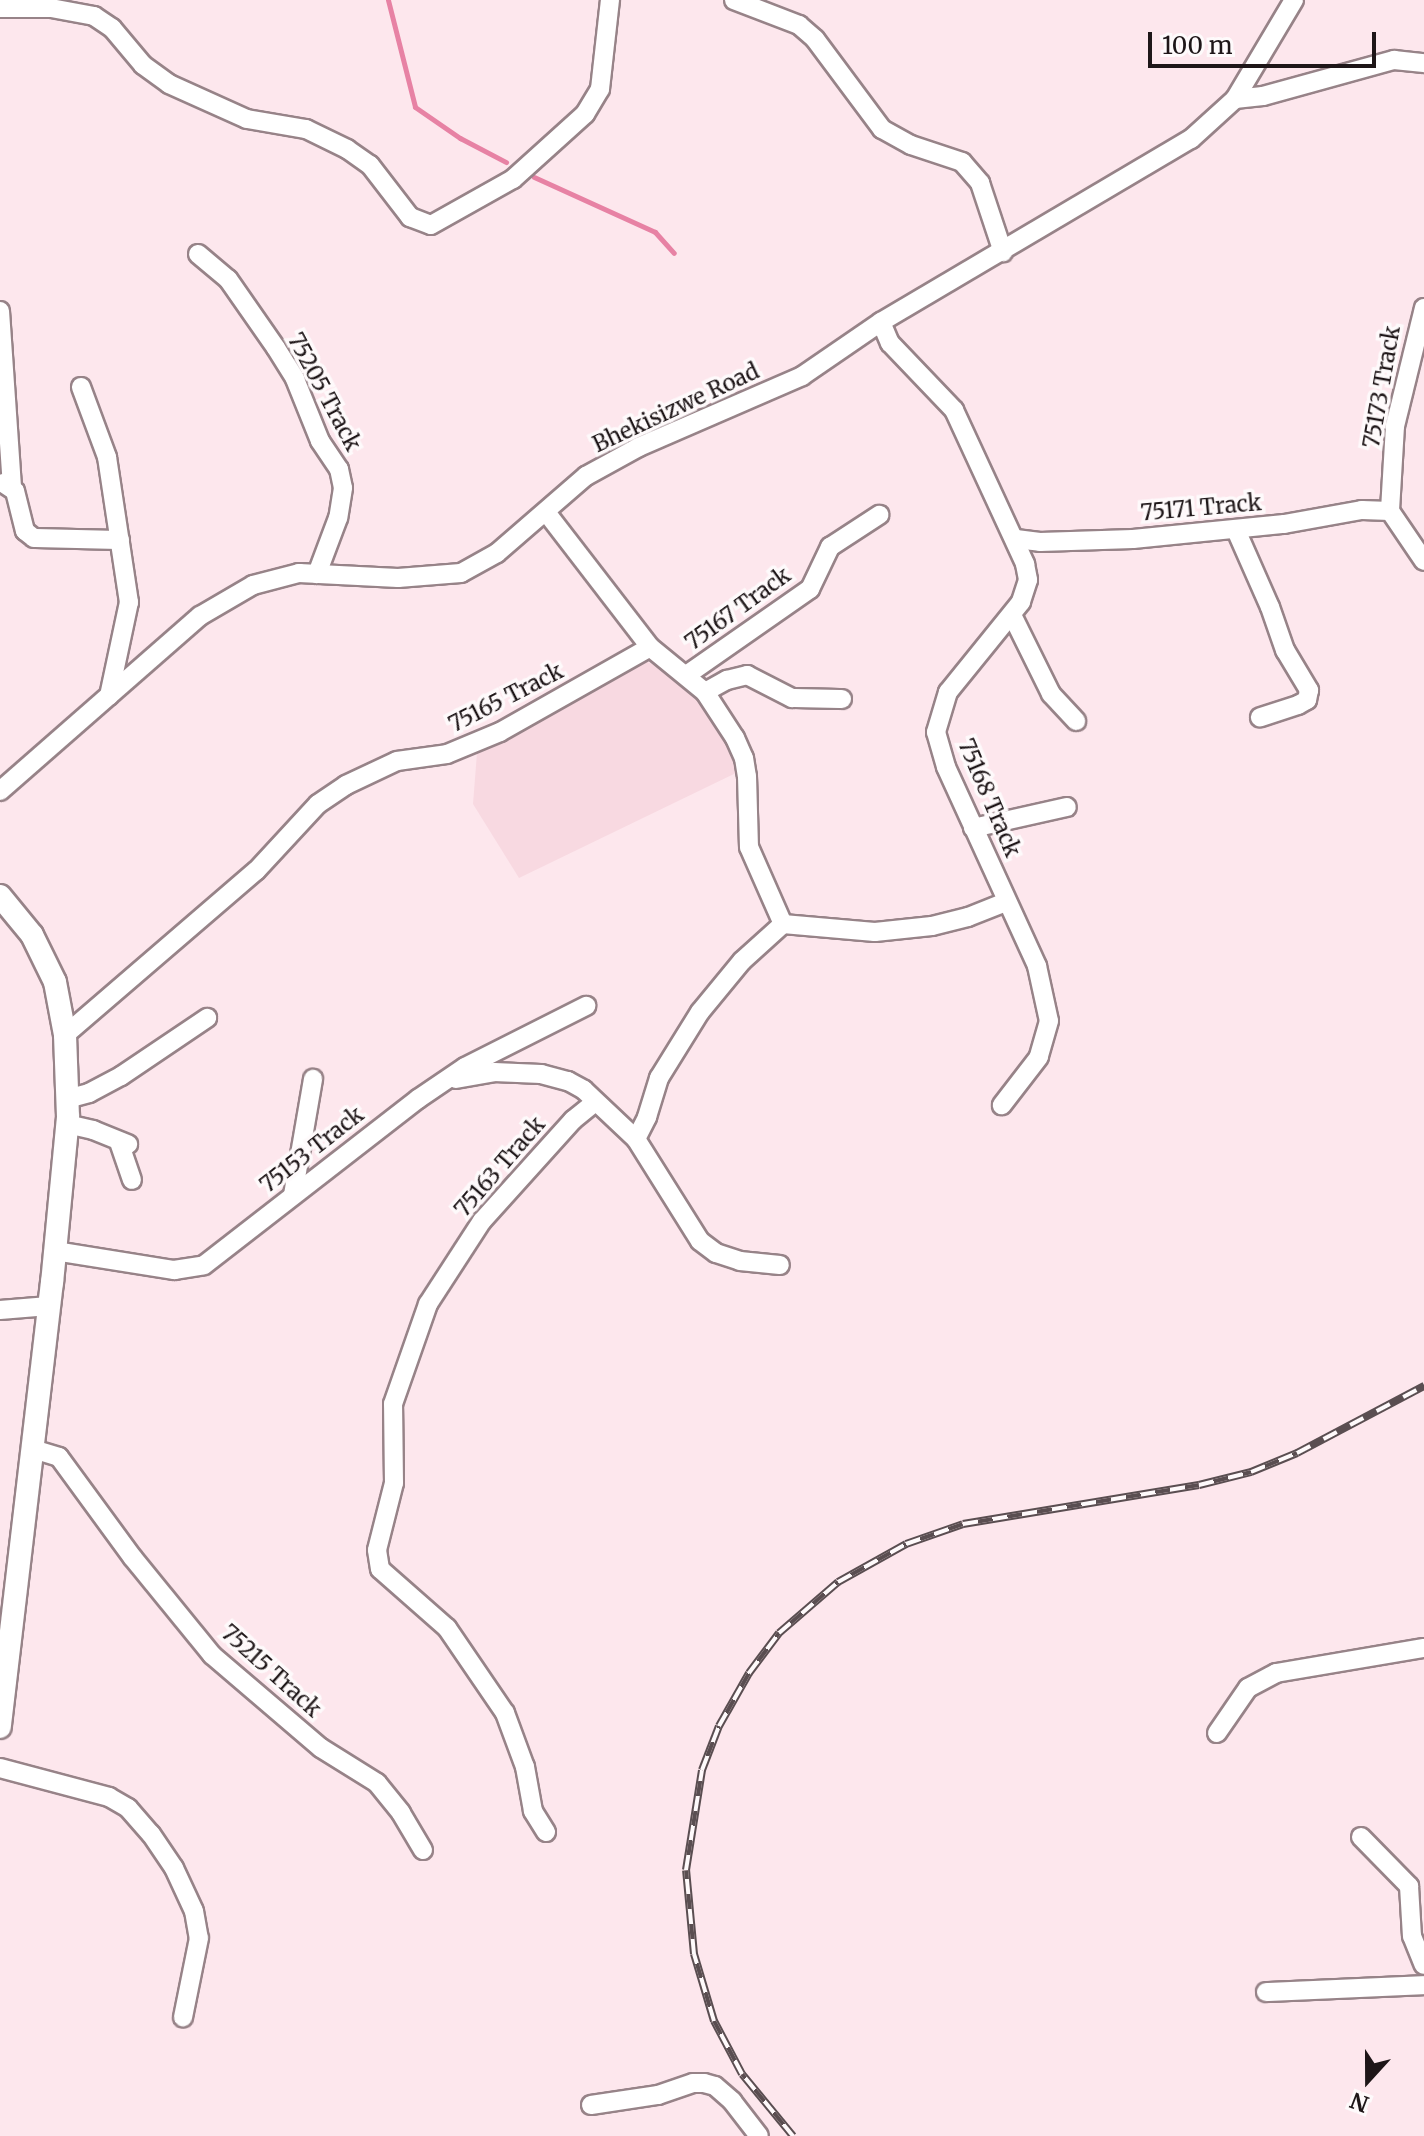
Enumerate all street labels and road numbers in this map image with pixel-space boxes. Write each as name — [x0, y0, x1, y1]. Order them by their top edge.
street label: 75173 Track — [1358, 324, 1406, 450]
street label: 75205 Track — [282, 329, 366, 455]
street label: Bhekisizwe Road — [589, 358, 763, 458]
street label: 75171 Track — [1140, 490, 1262, 526]
street label: 75167 Track — [680, 562, 796, 656]
street label: 75165 Track — [444, 658, 568, 738]
street label: 75168 Track — [952, 735, 1026, 861]
street label: 75153 Track — [255, 1101, 369, 1199]
street label: 75163 Track — [449, 1112, 551, 1222]
street label: 75215 Track — [216, 1619, 326, 1723]

